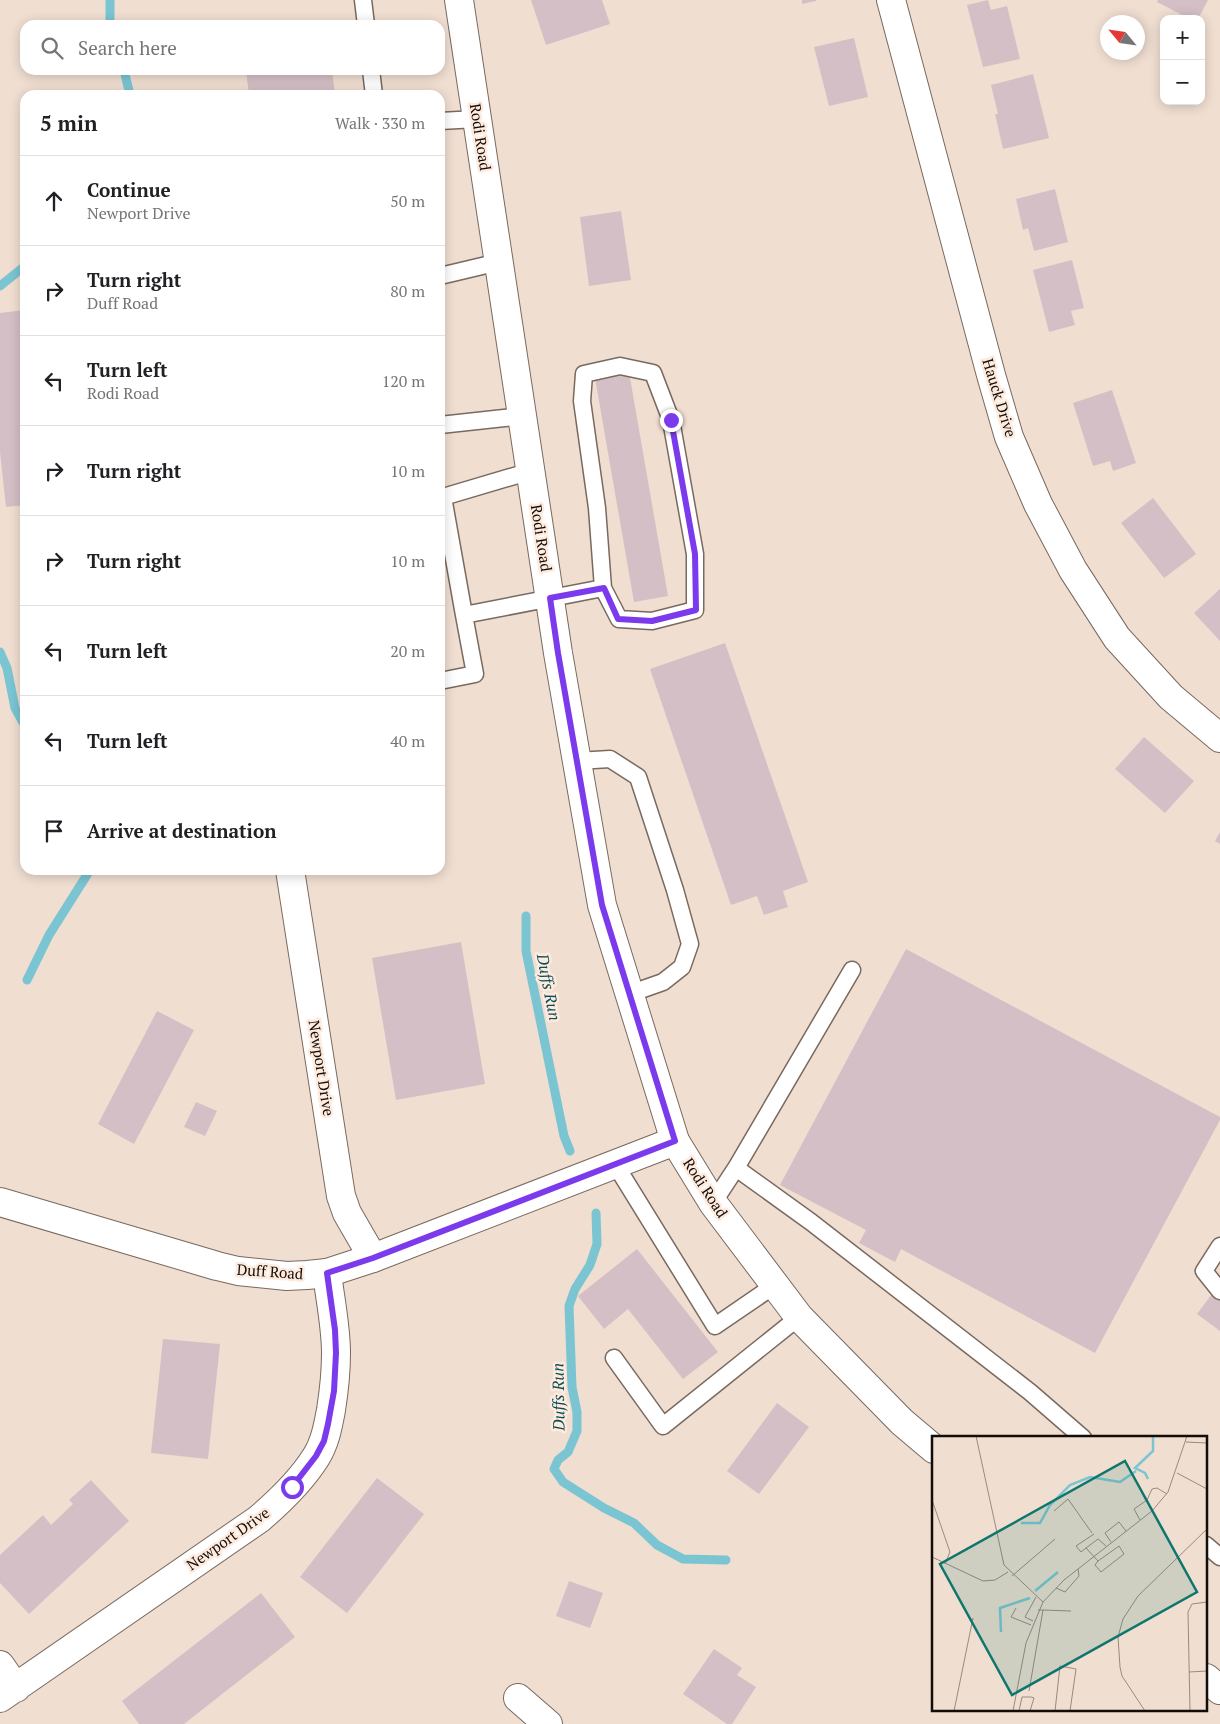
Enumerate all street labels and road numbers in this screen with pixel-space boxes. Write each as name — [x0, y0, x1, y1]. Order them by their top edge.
street label: Rodi Road — [466, 102, 496, 172]
street label: Hauck Drive — [979, 356, 1021, 439]
street label: Rodi Road — [527, 503, 557, 573]
street label: Newport Drive — [305, 1018, 339, 1117]
street label: Rodi Road — [679, 1154, 733, 1221]
street label: Duff Road — [236, 1259, 304, 1283]
street label: Newport Drive — [182, 1502, 273, 1574]

